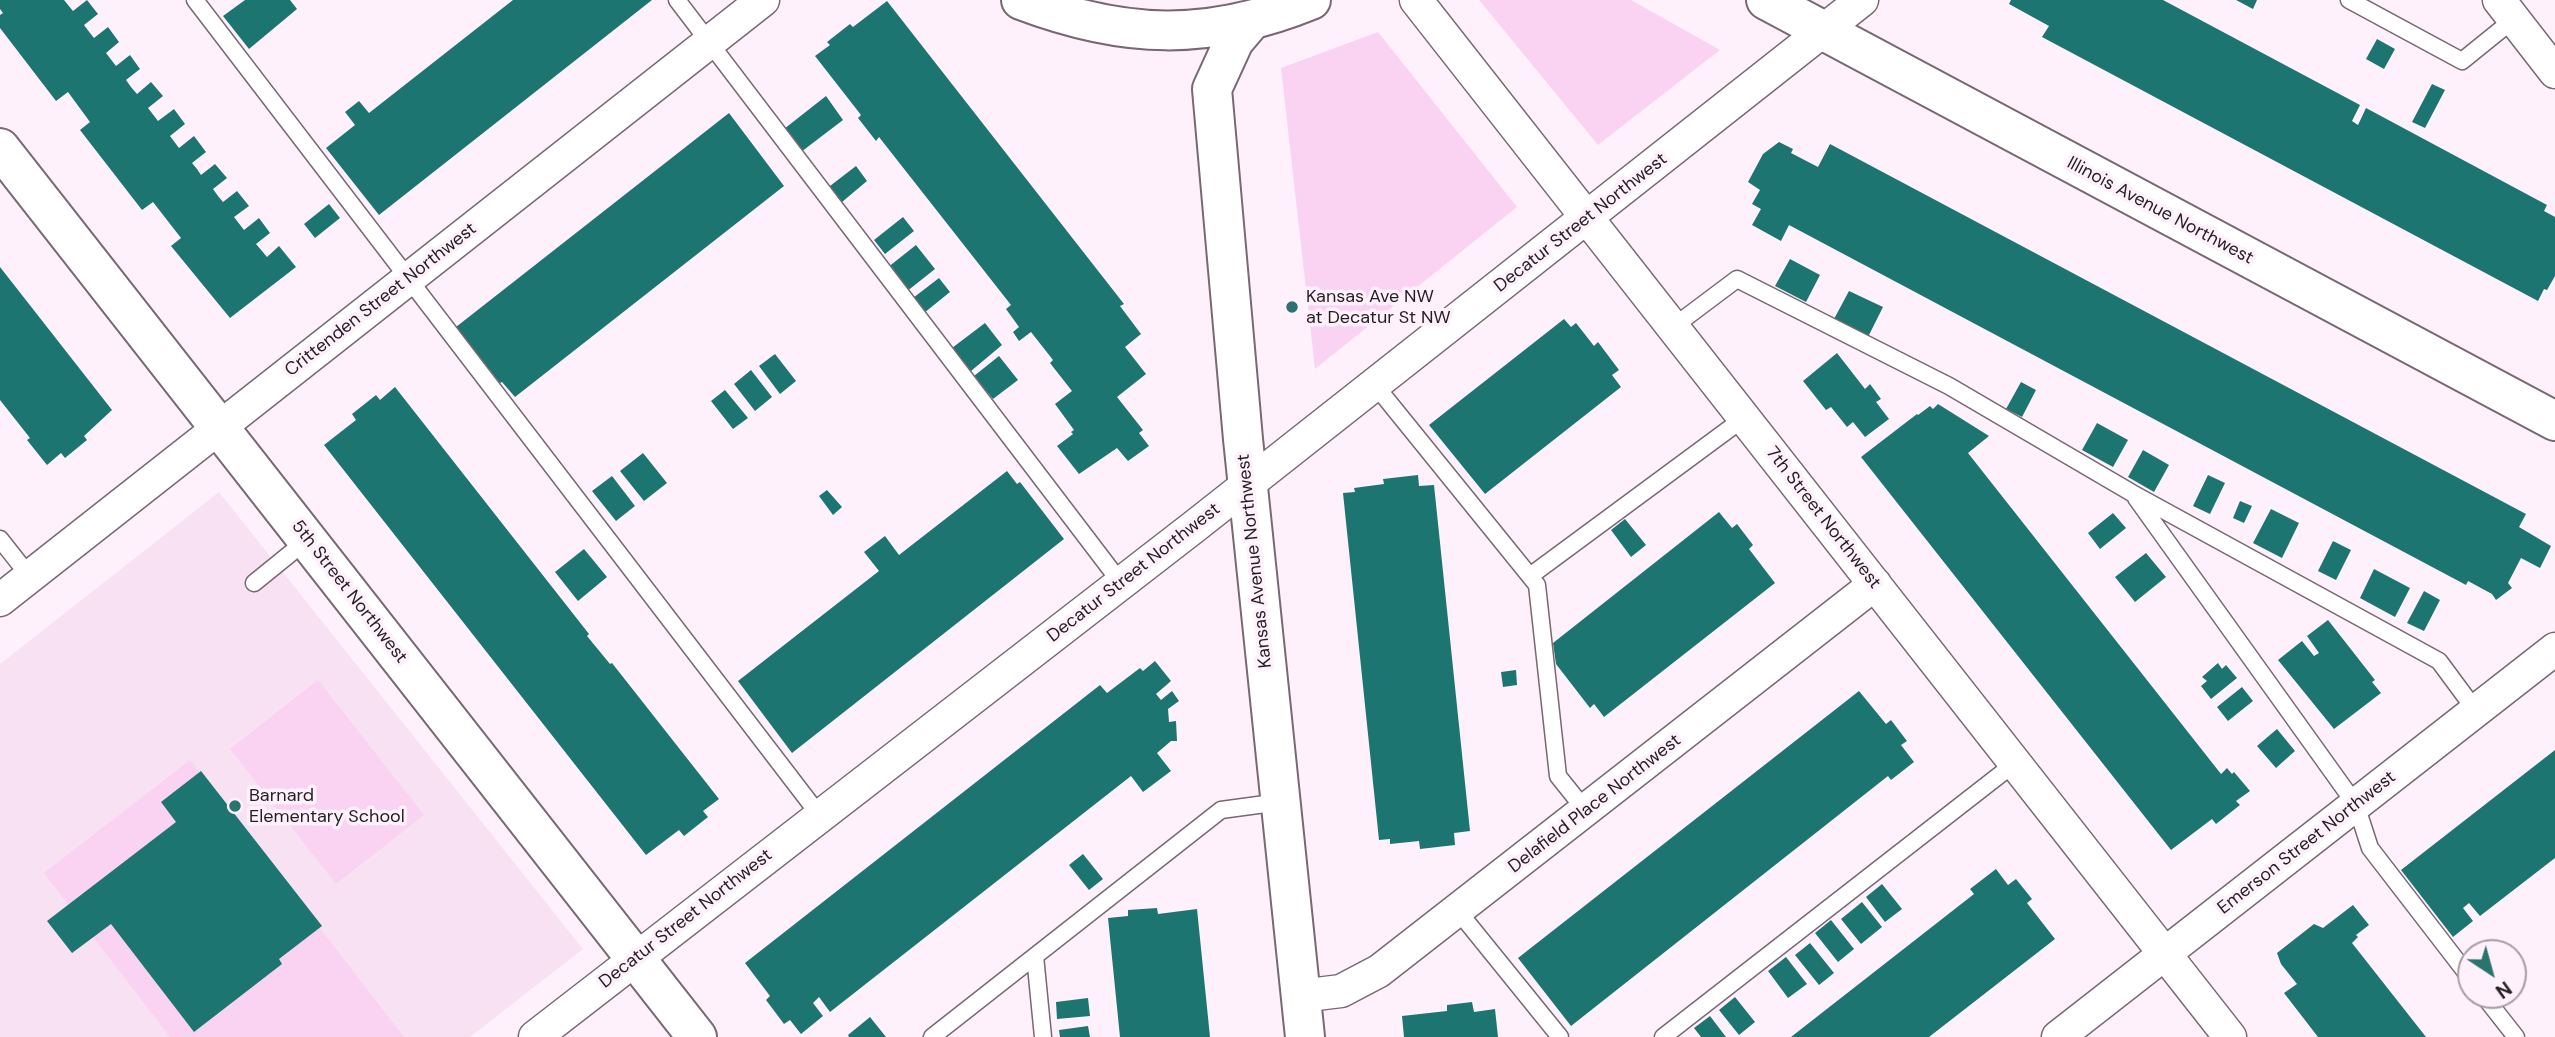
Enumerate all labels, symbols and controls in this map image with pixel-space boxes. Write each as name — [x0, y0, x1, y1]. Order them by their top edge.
street label: Decatur Street Northwest — [1490, 149, 1672, 297]
street label: Illinois Avenue Northwest — [2063, 153, 2257, 269]
street label: Crittenden Street Northwest — [281, 218, 481, 382]
place label: Kansas Ave NW at Decatur St NW — [1306, 286, 1451, 328]
marker: Kansas Ave NW at Decatur St NW — [1284, 299, 1300, 315]
street label: 7th Street Northwest — [1761, 443, 1885, 593]
street label: Kansas Avenue Northwest — [1233, 453, 1277, 669]
street label: Decatur Street Northwest — [1043, 499, 1225, 647]
street label: 5th Street Northwest — [286, 516, 412, 668]
street label: Delafield Place Northwest — [1504, 730, 1686, 878]
street label: Emerson Street Northwest — [2214, 767, 2400, 919]
place label: Barnard Elementary School — [249, 785, 405, 828]
marker: Barnard Elementary School — [227, 798, 243, 814]
street label: Decatur Street Northwest — [595, 845, 777, 993]
north arrow — [2457, 939, 2527, 1009]
text: N — [2491, 976, 2516, 1004]

